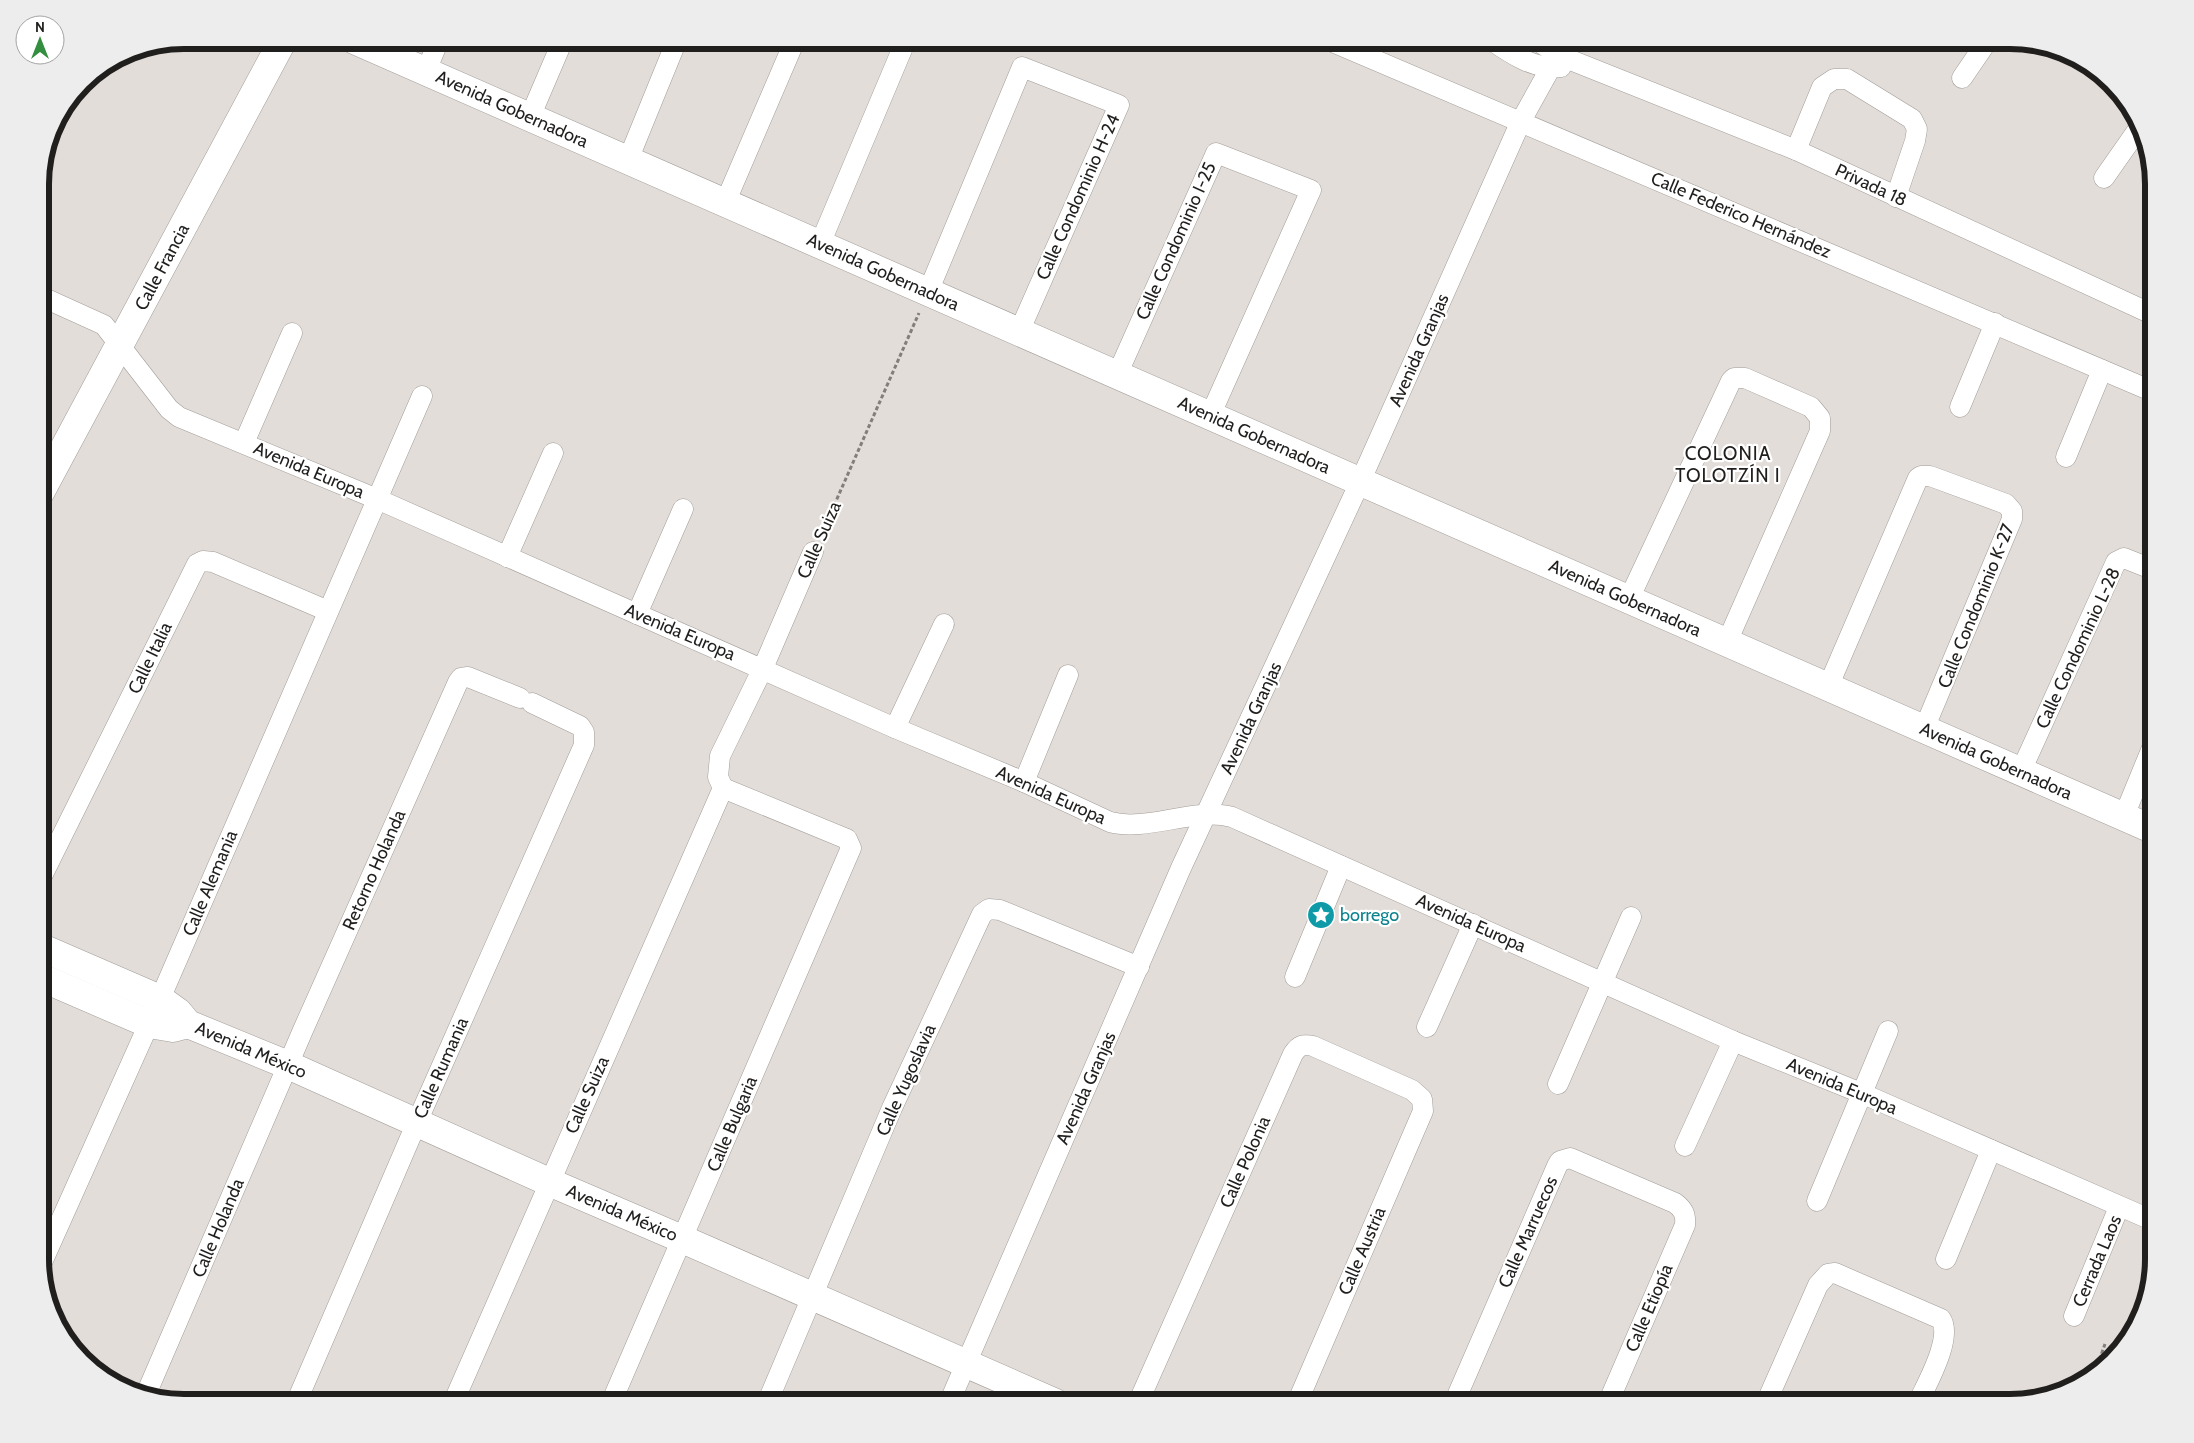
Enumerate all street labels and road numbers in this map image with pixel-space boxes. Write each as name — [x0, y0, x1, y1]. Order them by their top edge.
street label: Avenida Gobernadora — [432, 65, 592, 153]
street label: Calle Condominio H-24 — [1031, 111, 1125, 283]
street label: Calle Condominio I-25 — [1131, 159, 1221, 323]
street label: Privada 18 — [1832, 159, 1910, 211]
street label: Calle Federico Hernández — [1648, 167, 1835, 263]
street label: Calle Francia — [130, 220, 194, 314]
street label: Avenida Gobernadora — [803, 228, 963, 316]
street label: Avenida Granjas — [1384, 290, 1454, 410]
street label: Avenida Gobernadora — [1174, 391, 1334, 479]
street label: Avenida Europa — [250, 437, 368, 503]
street label: Calle Suiza — [792, 498, 846, 582]
street label: Calle Condominio K-27 — [1933, 521, 2019, 691]
street label: Avenida Gobernadora — [1545, 554, 1705, 642]
street label: Calle Condominio L-28 — [2031, 564, 2125, 732]
street label: Avenida Europa — [621, 599, 739, 665]
street label: Calle Italia — [123, 618, 177, 698]
street label: Avenida Granjas — [1215, 658, 1287, 778]
street label: Avenida Gobernadora — [1916, 717, 2076, 805]
street label: Avenida Europa — [993, 761, 1110, 829]
street label: Retorno Holanda — [338, 806, 410, 934]
street label: Calle Alemania — [178, 827, 242, 939]
street label: Avenida Europa — [1413, 889, 1530, 957]
street label: Calle Rumania — [409, 1014, 473, 1122]
street label: Avenida México — [192, 1017, 310, 1083]
street label: Calle Yugoslavia — [872, 1020, 941, 1139]
street label: Avenida Granjas — [1051, 1028, 1121, 1148]
street label: Calle Suiza — [560, 1053, 614, 1137]
street label: Avenida Europa — [1783, 1053, 1901, 1119]
street label: Calle Bulgaria — [702, 1073, 762, 1175]
street label: Calle Polonia — [1215, 1112, 1275, 1211]
street label: Calle Marruecos — [1494, 1173, 1562, 1291]
street label: Calle Holanda — [187, 1175, 249, 1281]
street label: Avenida México — [563, 1180, 681, 1246]
street label: Calle Austria — [1334, 1203, 1391, 1298]
street label: Cerrada Laos — [2068, 1212, 2126, 1310]
street label: Calle Etiopía — [1621, 1260, 1678, 1355]

